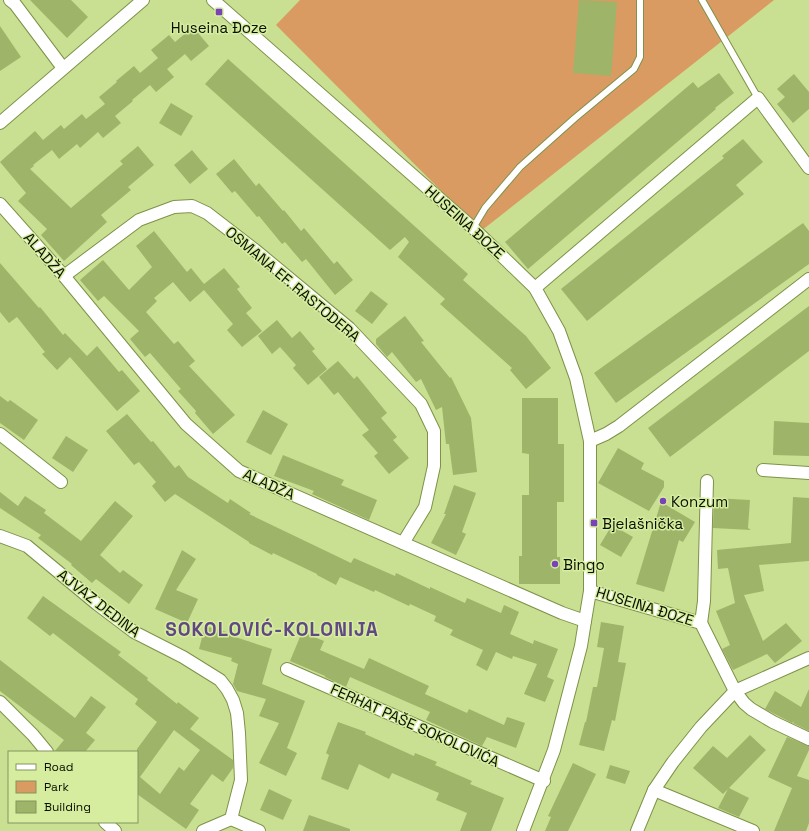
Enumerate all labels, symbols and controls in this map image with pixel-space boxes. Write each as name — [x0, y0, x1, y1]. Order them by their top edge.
marker: Huseina Đoze — [214, 7, 224, 17]
place label: Huseina Đoze — [171, 18, 267, 37]
street label: HUSEINA ĐOZE — [421, 181, 509, 263]
street label: OSMANA EF. RASTODERA — [222, 222, 365, 346]
street label: ALADŽA — [20, 228, 71, 282]
street label: ALADŽA — [240, 464, 298, 504]
place label: Konzum — [671, 492, 728, 511]
marker: Konzum — [658, 496, 668, 506]
place label: Bjelašnička — [602, 514, 683, 533]
marker: Bjelašnička — [589, 518, 599, 528]
place label: Bingo — [563, 555, 605, 574]
marker: Bingo — [550, 559, 560, 569]
street label: AJVAZ DEDINA — [54, 565, 145, 642]
street label: HUSEINA ĐOZE — [594, 582, 696, 630]
district label: SOKOLOVIĆ-KOLONIJA — [165, 617, 379, 642]
street label: FERHAT PAŠE SOKOLOVIĆA — [327, 679, 503, 771]
legend — [8, 751, 138, 823]
text: Road — [44, 759, 73, 775]
text: Park — [44, 779, 69, 795]
text: Building — [44, 799, 91, 815]

